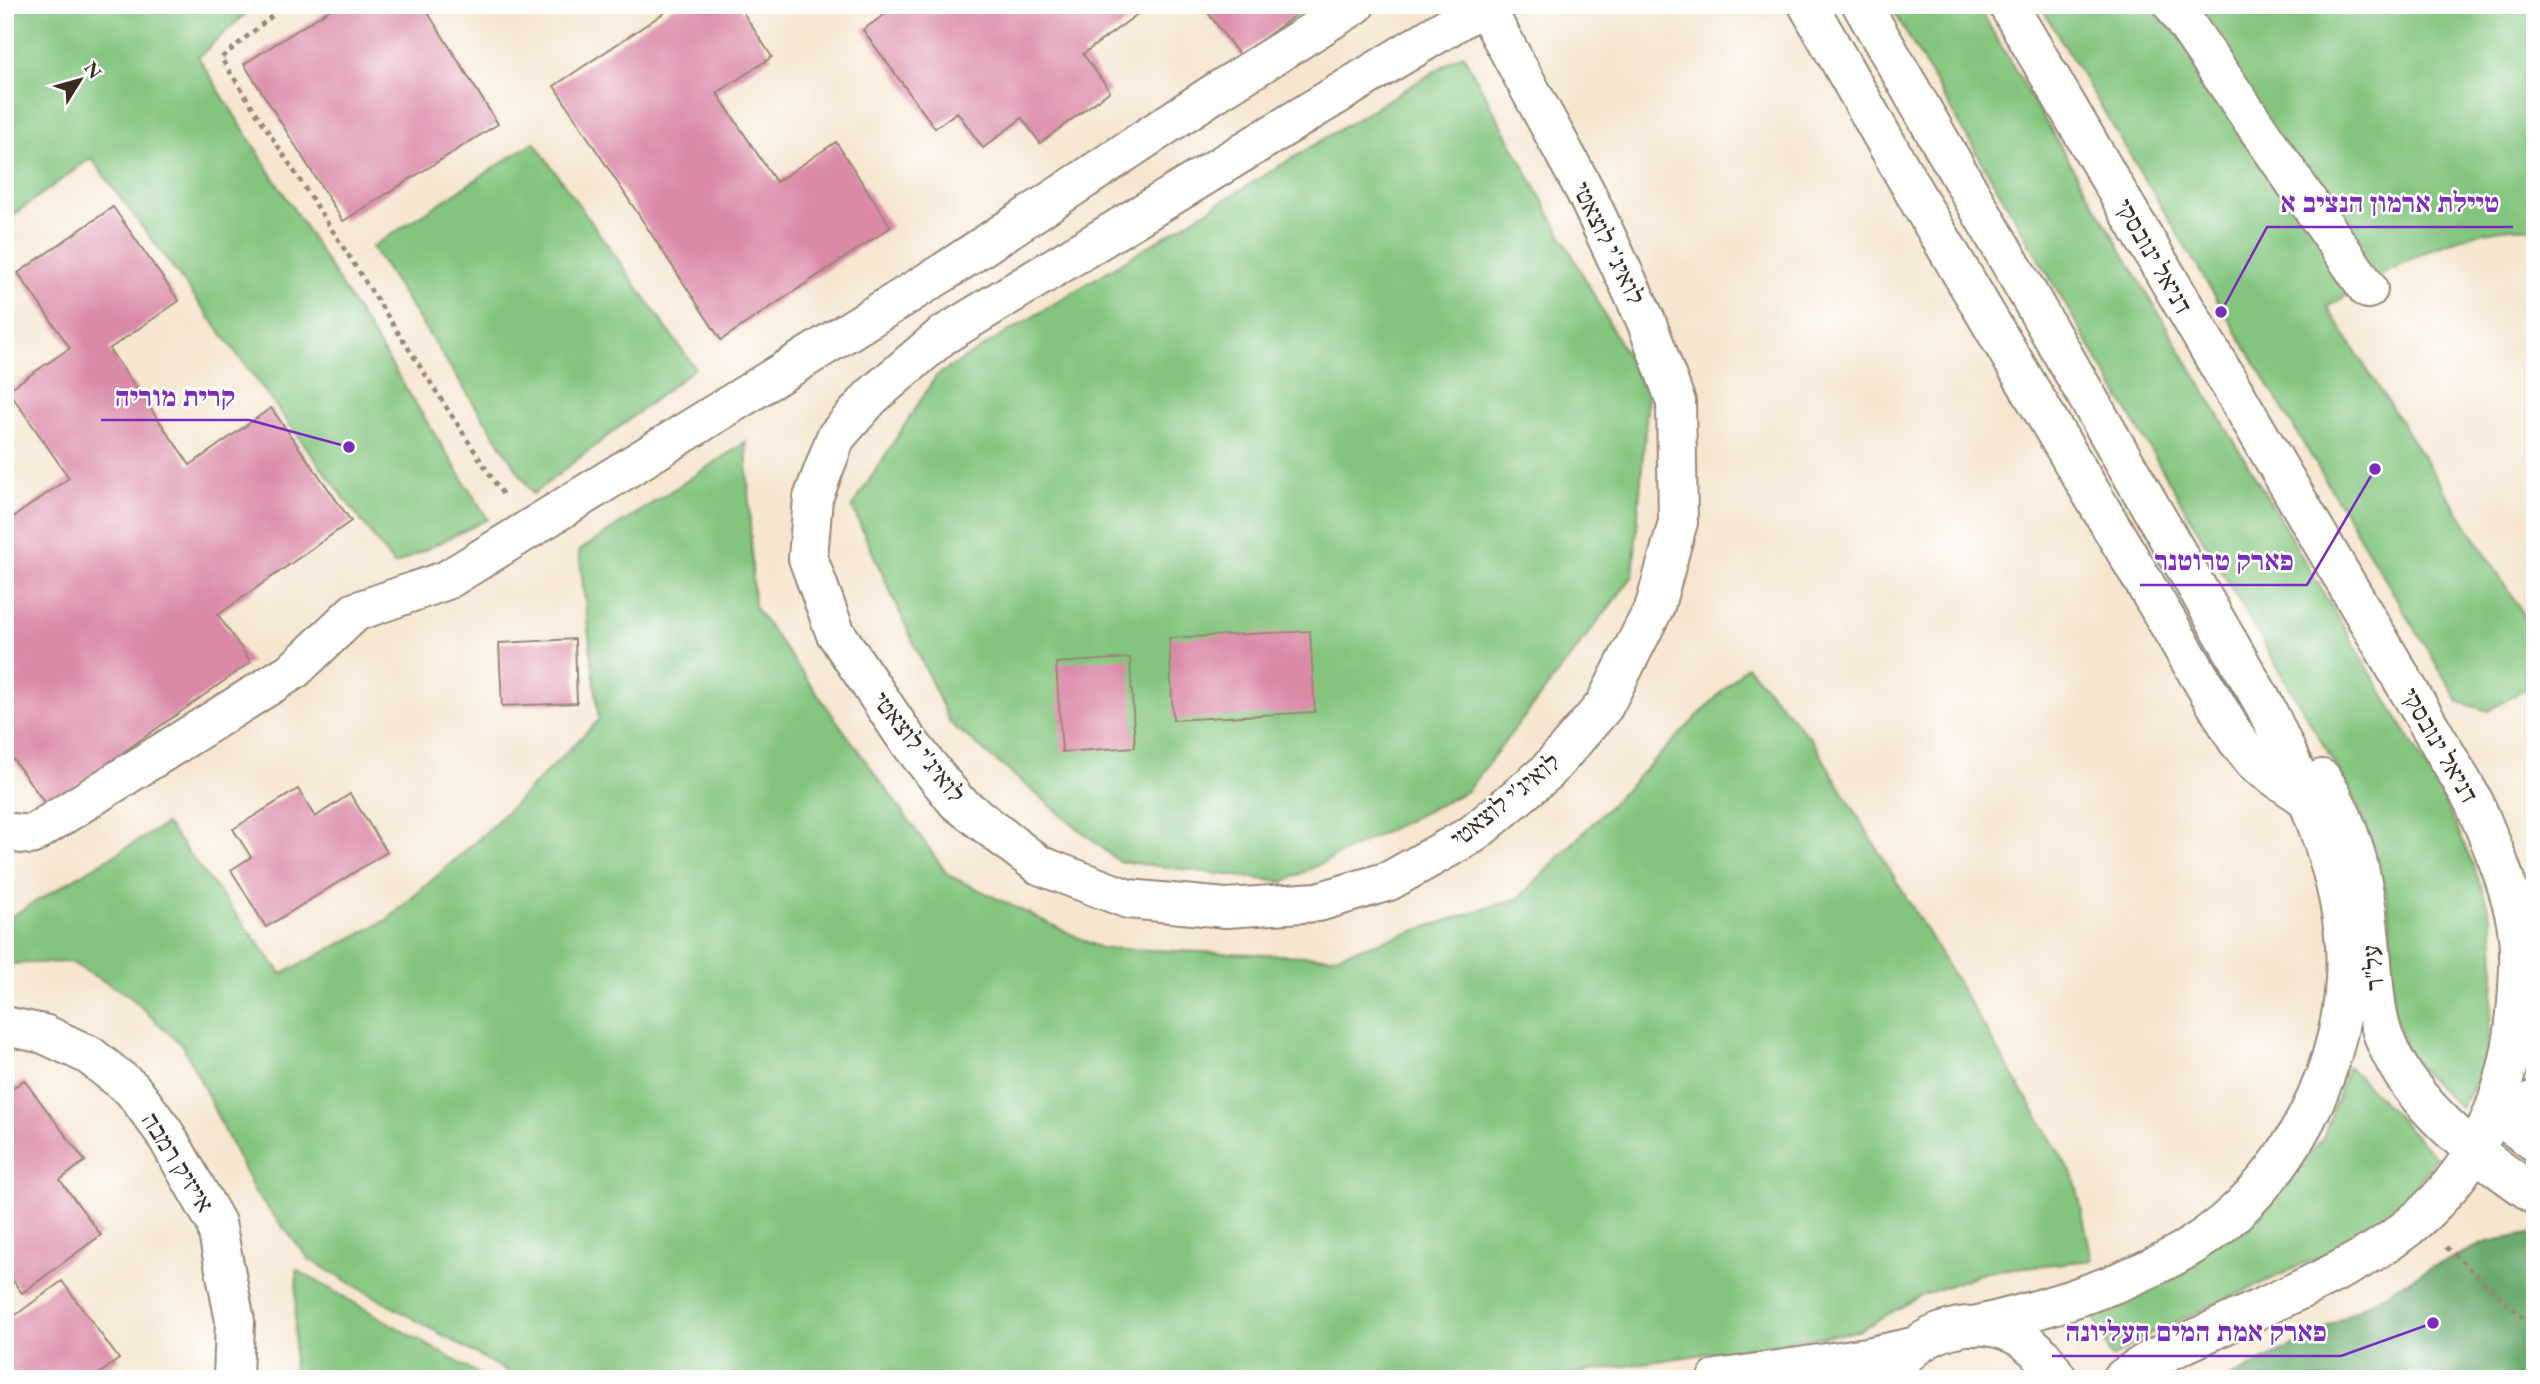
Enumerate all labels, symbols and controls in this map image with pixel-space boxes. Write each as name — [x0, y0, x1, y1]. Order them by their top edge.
north arrow — [46, 46, 116, 116]
text: N — [79, 56, 108, 84]
street label: לואיג'י לוצאטי — [1565, 176, 1653, 310]
callout: טיילת ארמון הנציב א — [2267, 178, 2513, 227]
text: טיילת ארמון הנציב א — [2281, 184, 2499, 220]
street label: דניאל ינובסקי — [2107, 192, 2201, 320]
callout: קרית מוריה — [101, 371, 249, 420]
text: קרית מוריה — [115, 378, 235, 414]
callout: פארק טרוטנר — [2140, 536, 2307, 585]
text: פארק טרוטנר — [2154, 542, 2294, 578]
street label: דניאל ינובסקי — [2393, 681, 2487, 809]
street label: לואיג'י לוצאטי — [865, 684, 973, 810]
street label: לואיג'י לוצאטי — [1443, 745, 1567, 855]
street label: על"ר — [2354, 944, 2392, 992]
street label: אייזיק רמבה — [134, 1105, 222, 1219]
callout: פארק אמת המים העליונה — [2052, 1307, 2341, 1356]
text: פארק אמת המים העליונה — [2065, 1313, 2327, 1349]

